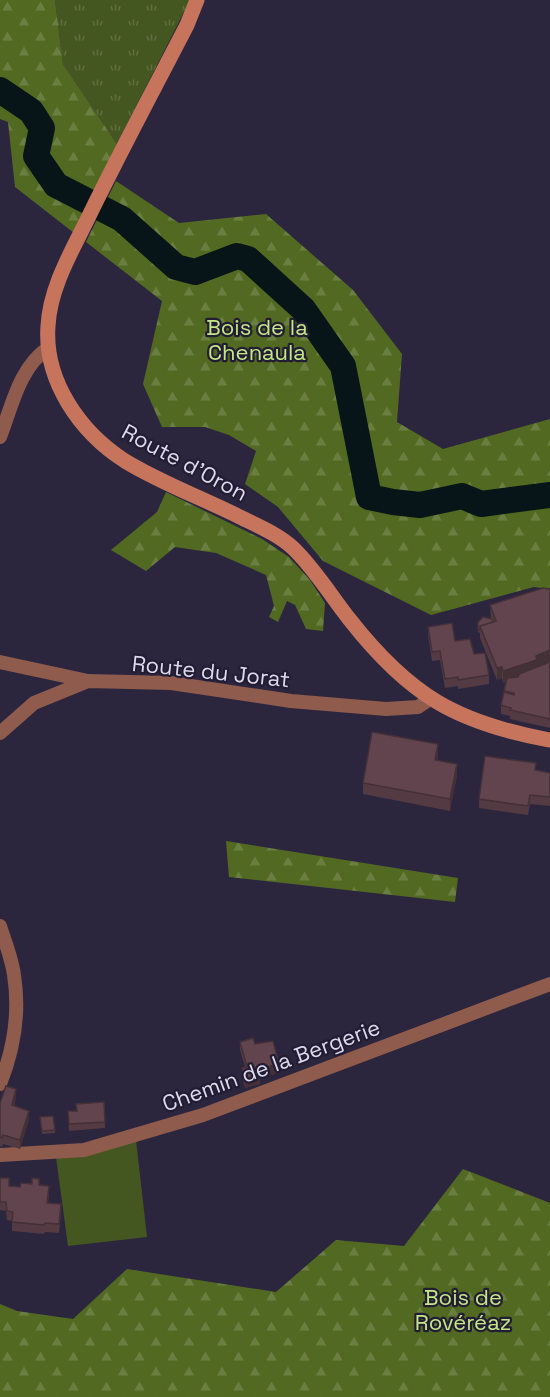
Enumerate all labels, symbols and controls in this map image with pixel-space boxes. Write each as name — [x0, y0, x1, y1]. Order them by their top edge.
park label: Bois de la Chenaula — [206, 313, 308, 366]
street label: Route d'Oron — [117, 417, 253, 507]
street label: Route du Jorat — [131, 649, 291, 693]
street label: Chemin de la Bergerie — [158, 1013, 384, 1117]
park label: Bois de Rovéréaz — [415, 1283, 511, 1336]

